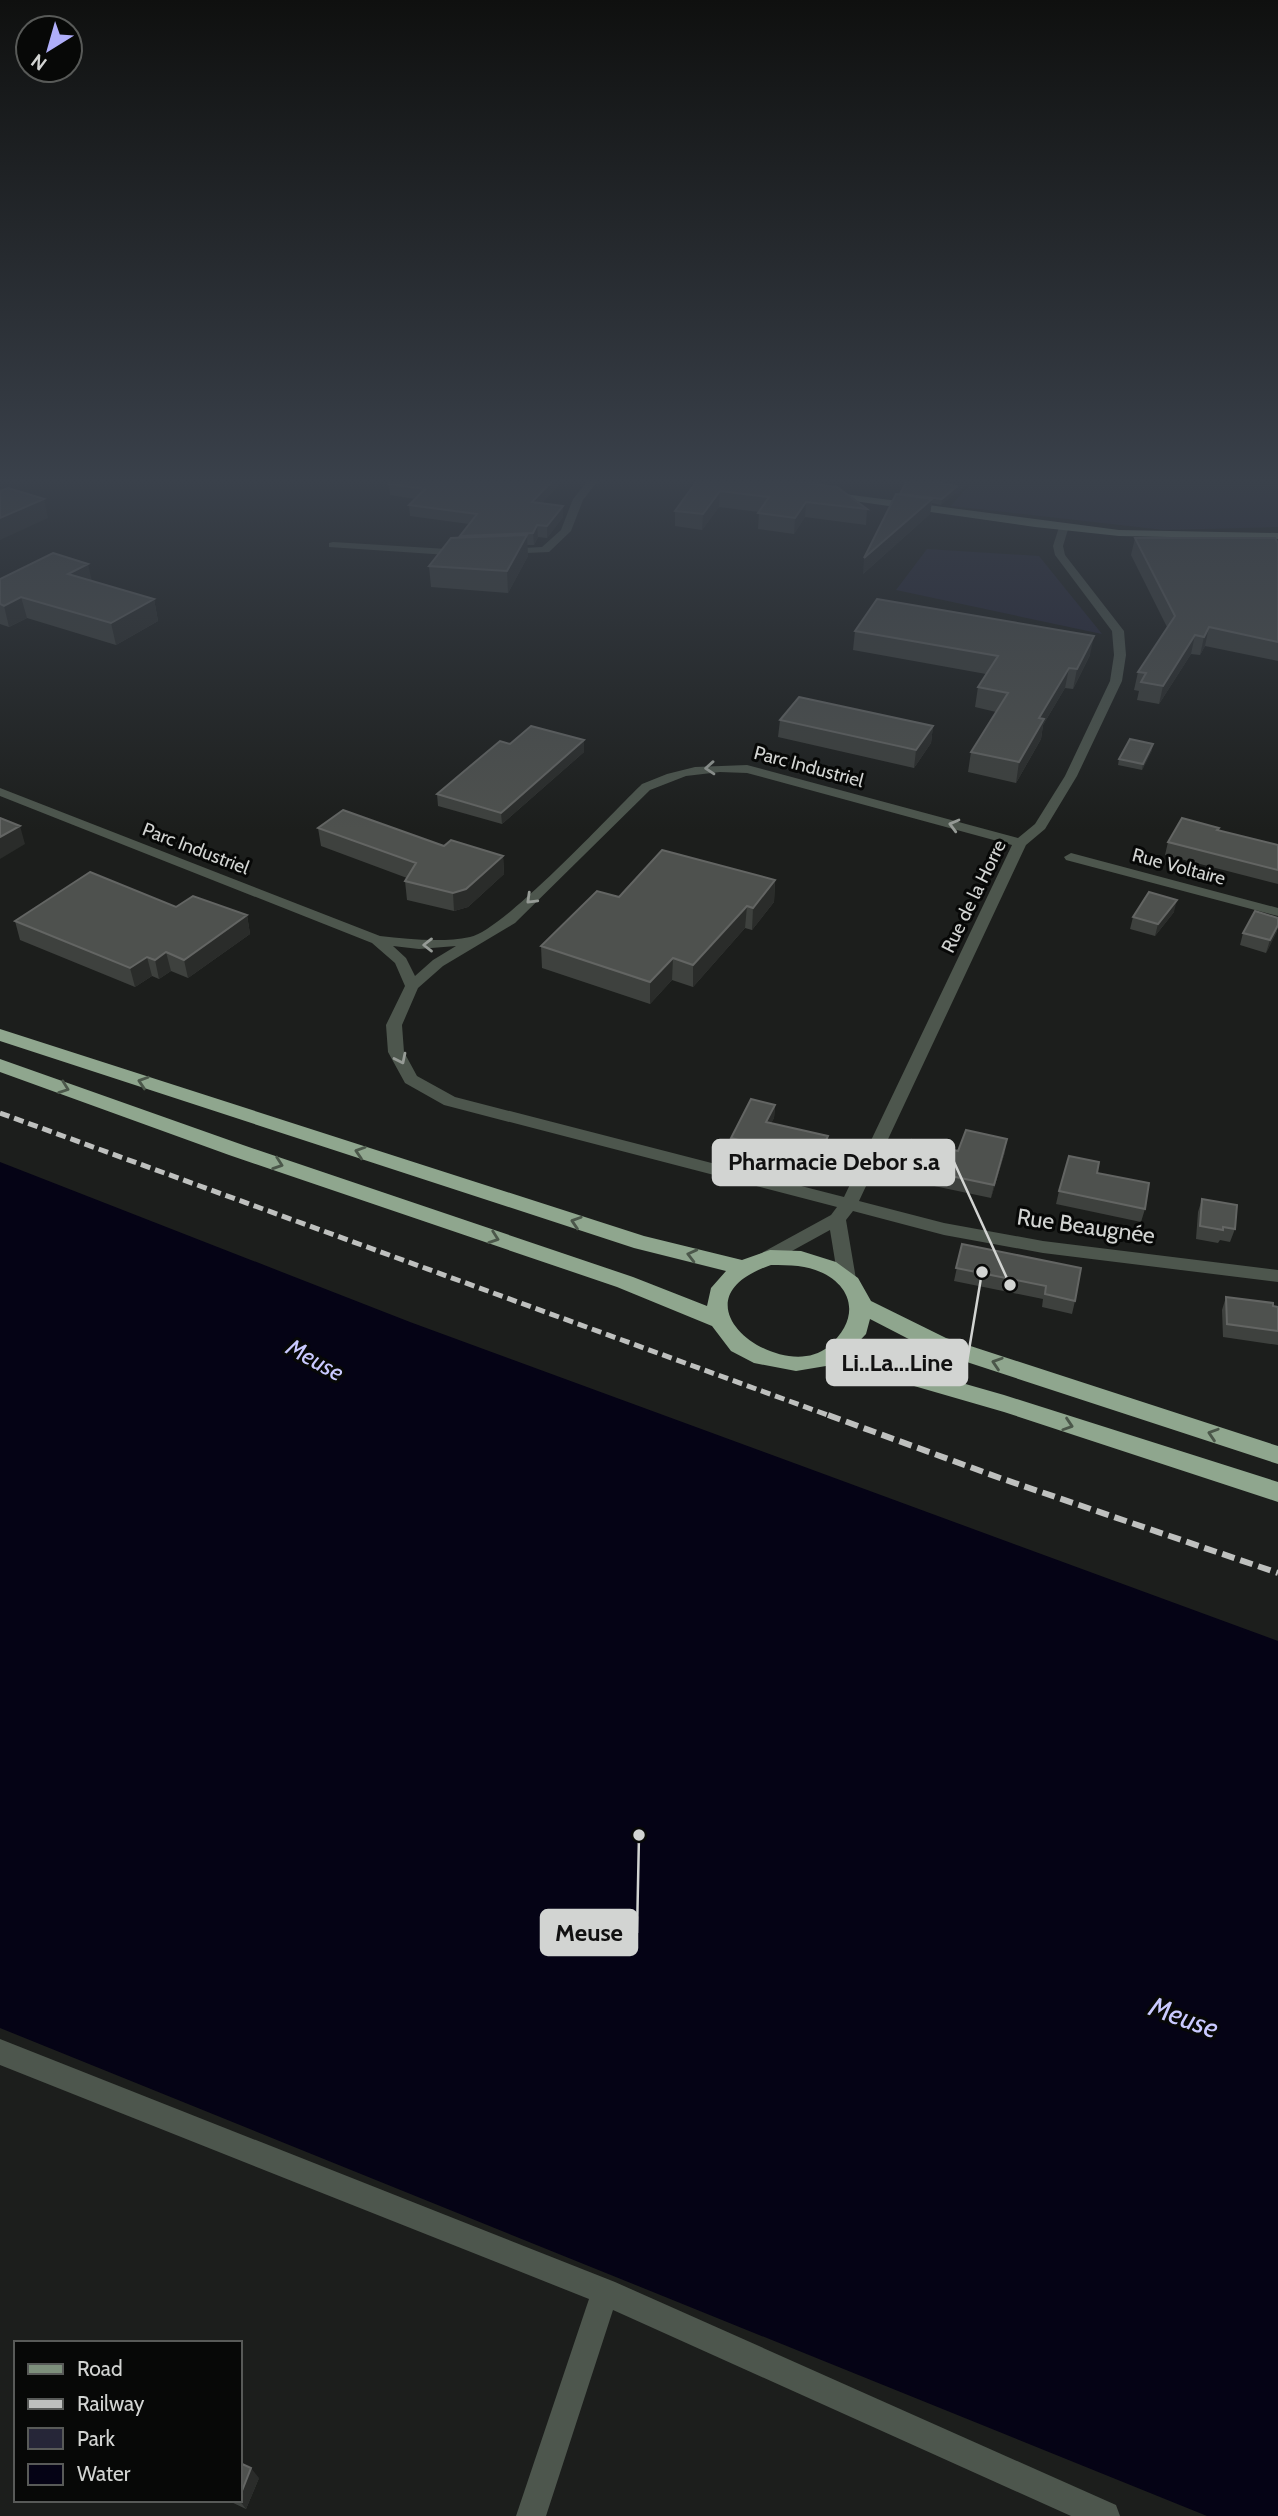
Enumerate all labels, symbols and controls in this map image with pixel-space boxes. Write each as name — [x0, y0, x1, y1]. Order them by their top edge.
north arrow — [14, 14, 84, 84]
text: N — [27, 49, 51, 75]
street label: Parc Industriel — [751, 741, 867, 792]
one-way arrow — [704, 760, 715, 775]
street label: Parc Industriel — [139, 818, 253, 880]
one-way arrow — [948, 819, 960, 834]
street label: Rue de la Horre — [936, 836, 1011, 956]
street label: Rue Voltaire — [1130, 843, 1228, 890]
one-way arrow — [527, 890, 540, 903]
one-way arrow — [422, 937, 433, 953]
one-way arrow — [393, 1052, 407, 1064]
one-way arrow — [137, 1076, 150, 1090]
one-way arrow — [58, 1080, 70, 1094]
callout: Pharmacie Debor s.a — [713, 1140, 954, 1185]
one-way arrow — [354, 1146, 366, 1160]
text: Pharmacie Debor s.a — [728, 1147, 940, 1176]
one-way arrow — [272, 1156, 284, 1170]
street label: Rue Beaugnée — [1015, 1202, 1157, 1250]
one-way arrow — [570, 1215, 582, 1230]
one-way arrow — [487, 1230, 499, 1244]
one-way arrow — [686, 1249, 698, 1263]
water label: Meuse — [281, 1332, 349, 1387]
callout: Li..La...Line — [827, 1340, 967, 1385]
text: Li..La...Line — [841, 1348, 953, 1377]
one-way arrow — [991, 1357, 1003, 1371]
one-way arrow — [1061, 1417, 1074, 1431]
one-way arrow — [1207, 1428, 1220, 1442]
callout: Meuse — [541, 1910, 637, 1955]
text: Meuse — [555, 1918, 623, 1947]
water label: Meuse — [1144, 1989, 1223, 2045]
legend — [14, 2341, 242, 2502]
text: Road — [77, 2356, 123, 2381]
text: Railway — [77, 2391, 145, 2416]
text: Park — [77, 2426, 115, 2451]
text: Water — [77, 2461, 131, 2486]

